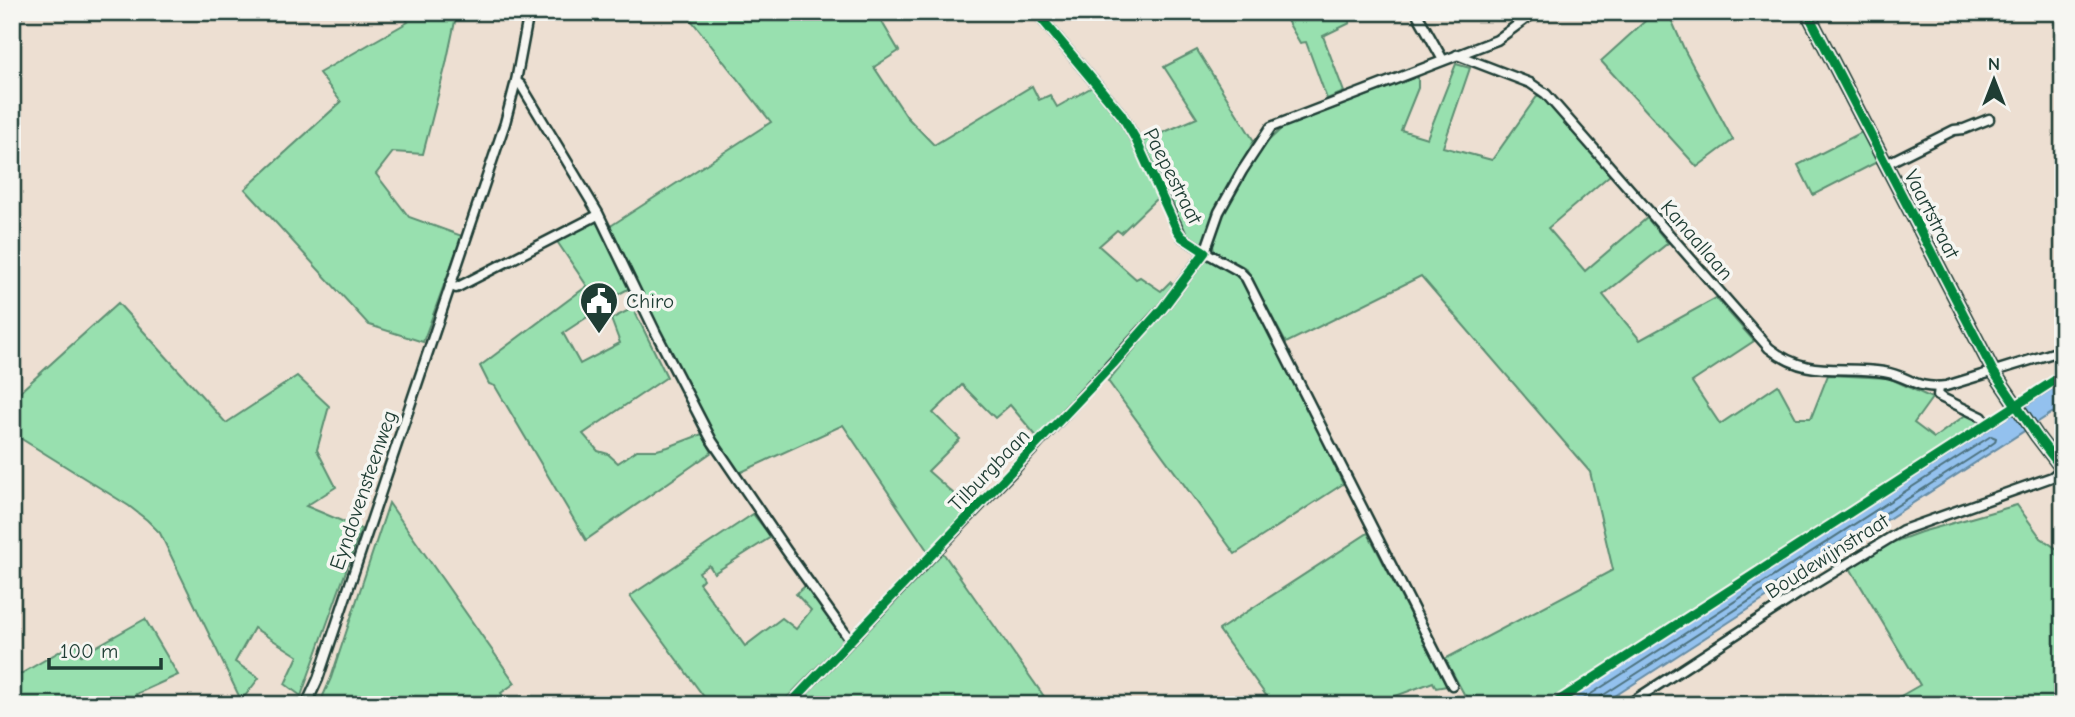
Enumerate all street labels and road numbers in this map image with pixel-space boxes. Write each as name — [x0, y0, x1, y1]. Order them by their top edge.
street label: Paepestraat — [1139, 124, 1208, 229]
street label: Vaartstraat — [1899, 166, 1965, 263]
street label: Kanaallaan — [1656, 195, 1738, 285]
street label: Eyndovensteenweg — [325, 407, 401, 573]
street label: Tilburgbaan — [944, 424, 1034, 516]
street label: Boudewijnstraat — [1761, 508, 1894, 603]

